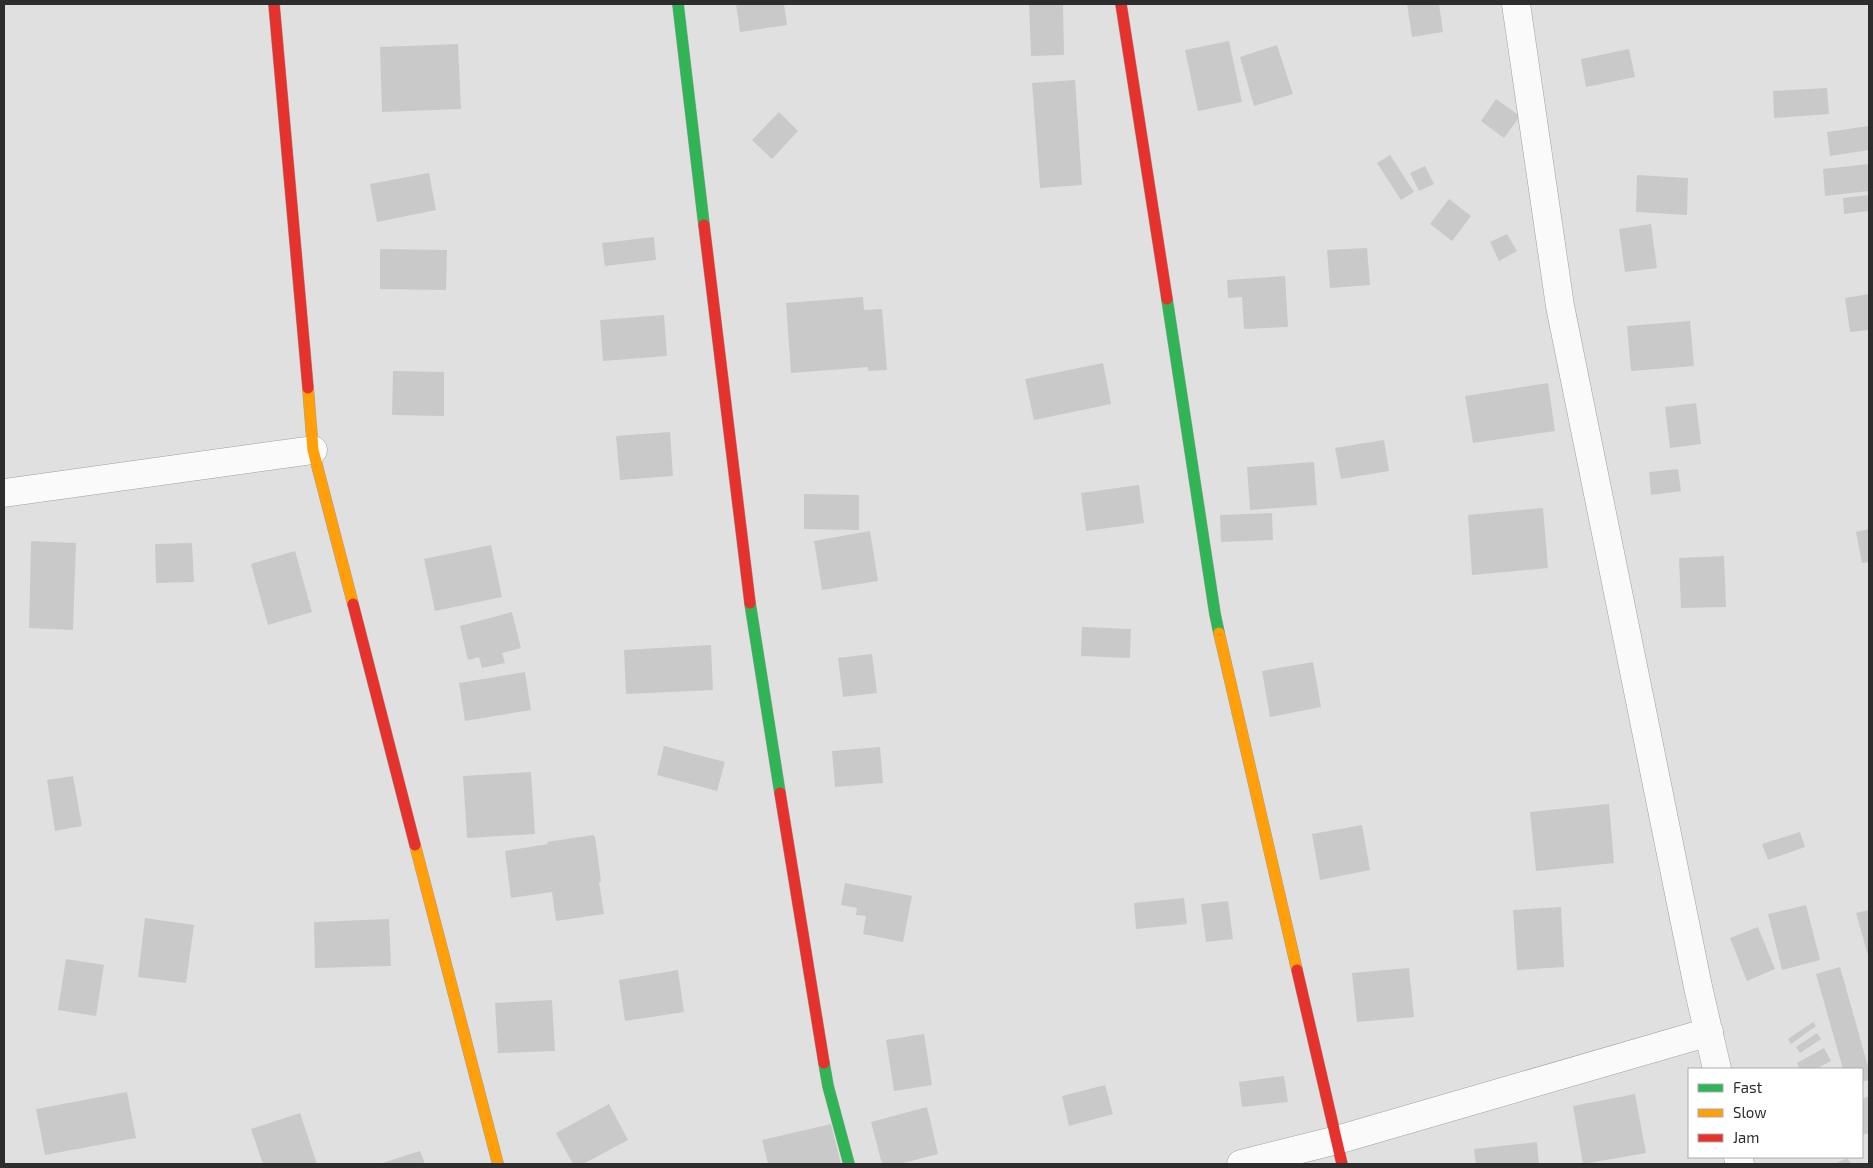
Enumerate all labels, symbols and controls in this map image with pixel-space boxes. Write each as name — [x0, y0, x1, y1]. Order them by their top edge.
legend — [1688, 1068, 1863, 1158]
text: Fast — [1733, 1078, 1763, 1096]
text: Slow — [1733, 1103, 1767, 1121]
text: Jam — [1733, 1128, 1759, 1146]

